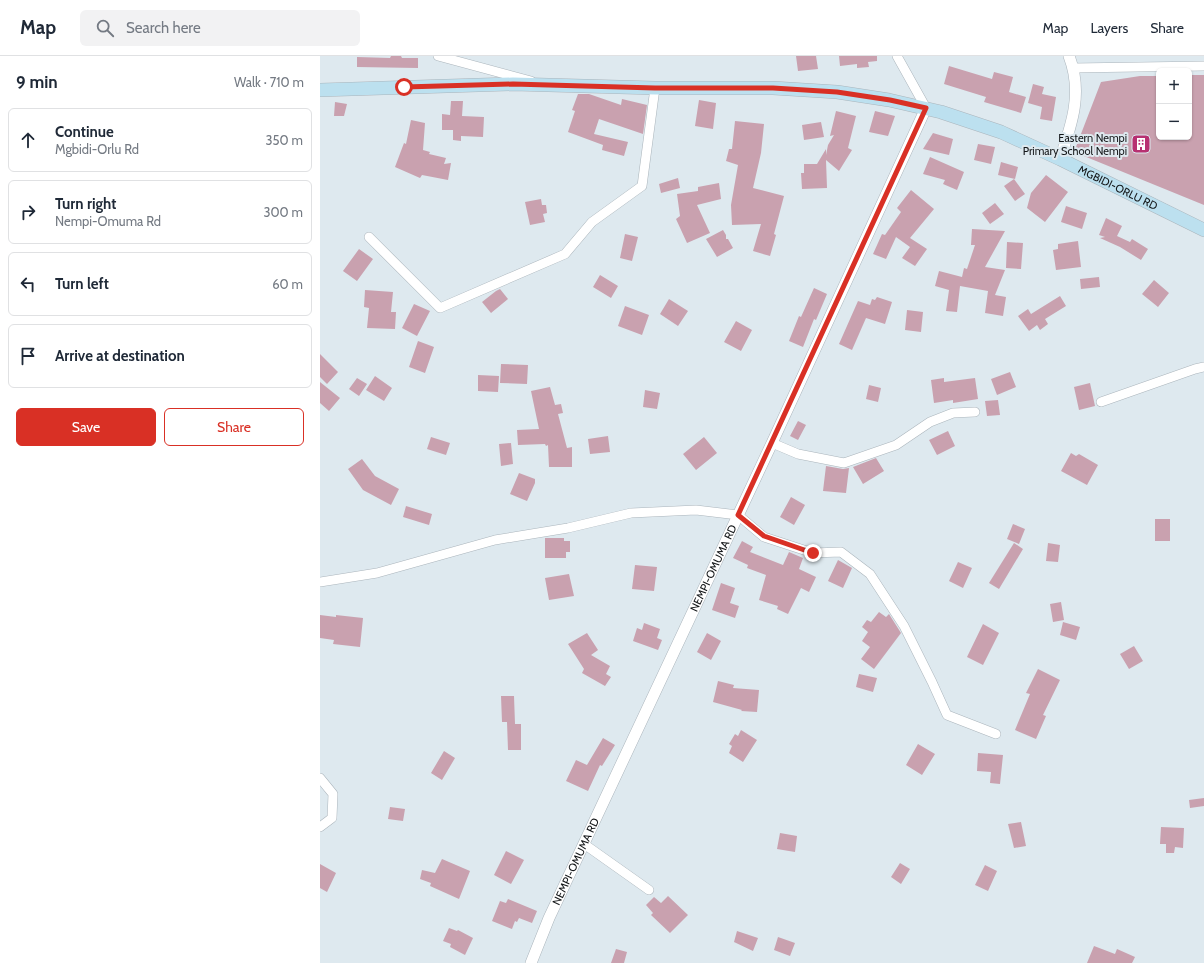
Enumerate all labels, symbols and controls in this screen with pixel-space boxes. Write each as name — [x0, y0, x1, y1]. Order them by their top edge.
search box — [80, 10, 360, 46]
text: Map — [20, 16, 56, 39]
icon: search — [94, 17, 116, 39]
text: Search here — [126, 19, 201, 37]
text: Map — [1043, 19, 1068, 37]
text: Layers — [1090, 19, 1128, 37]
text: Share — [1150, 19, 1184, 37]
map controls — [1156, 68, 1192, 140]
button: + — [1156, 68, 1192, 104]
text: 9 min — [16, 72, 58, 92]
text: Walk · 710 m — [234, 74, 304, 90]
route start — [395, 78, 413, 96]
button: − — [1156, 104, 1192, 140]
text: Continue — [55, 123, 114, 141]
icon: ahead — [17, 129, 39, 151]
place label: Eastern Nempi Primary School Nempi — [1023, 131, 1127, 158]
text: 350 m — [266, 132, 303, 148]
building icon: Eastern Nempi Primary School Nempi — [1130, 133, 1152, 155]
text: Mgbidi-Orlu Rd — [55, 141, 139, 157]
street label: MGBIDI-ORLU RD — [1076, 162, 1160, 213]
text: Turn right — [55, 195, 116, 213]
icon: right — [17, 201, 39, 223]
text: 300 m — [263, 204, 303, 220]
text: Nempi-Omuma Rd — [55, 213, 161, 229]
icon: left — [17, 273, 39, 295]
text: Turn left — [55, 275, 109, 293]
text: 60 m — [272, 276, 303, 292]
icon: arrive — [17, 345, 39, 367]
text: Arrive at destination — [55, 347, 185, 365]
button: Save — [16, 408, 156, 446]
button: Share — [164, 408, 304, 446]
street label: NEMPI-OMUMA RD — [687, 522, 740, 614]
route end — [804, 544, 822, 562]
street label: NEMPI-OMUMA RD — [549, 816, 602, 907]

